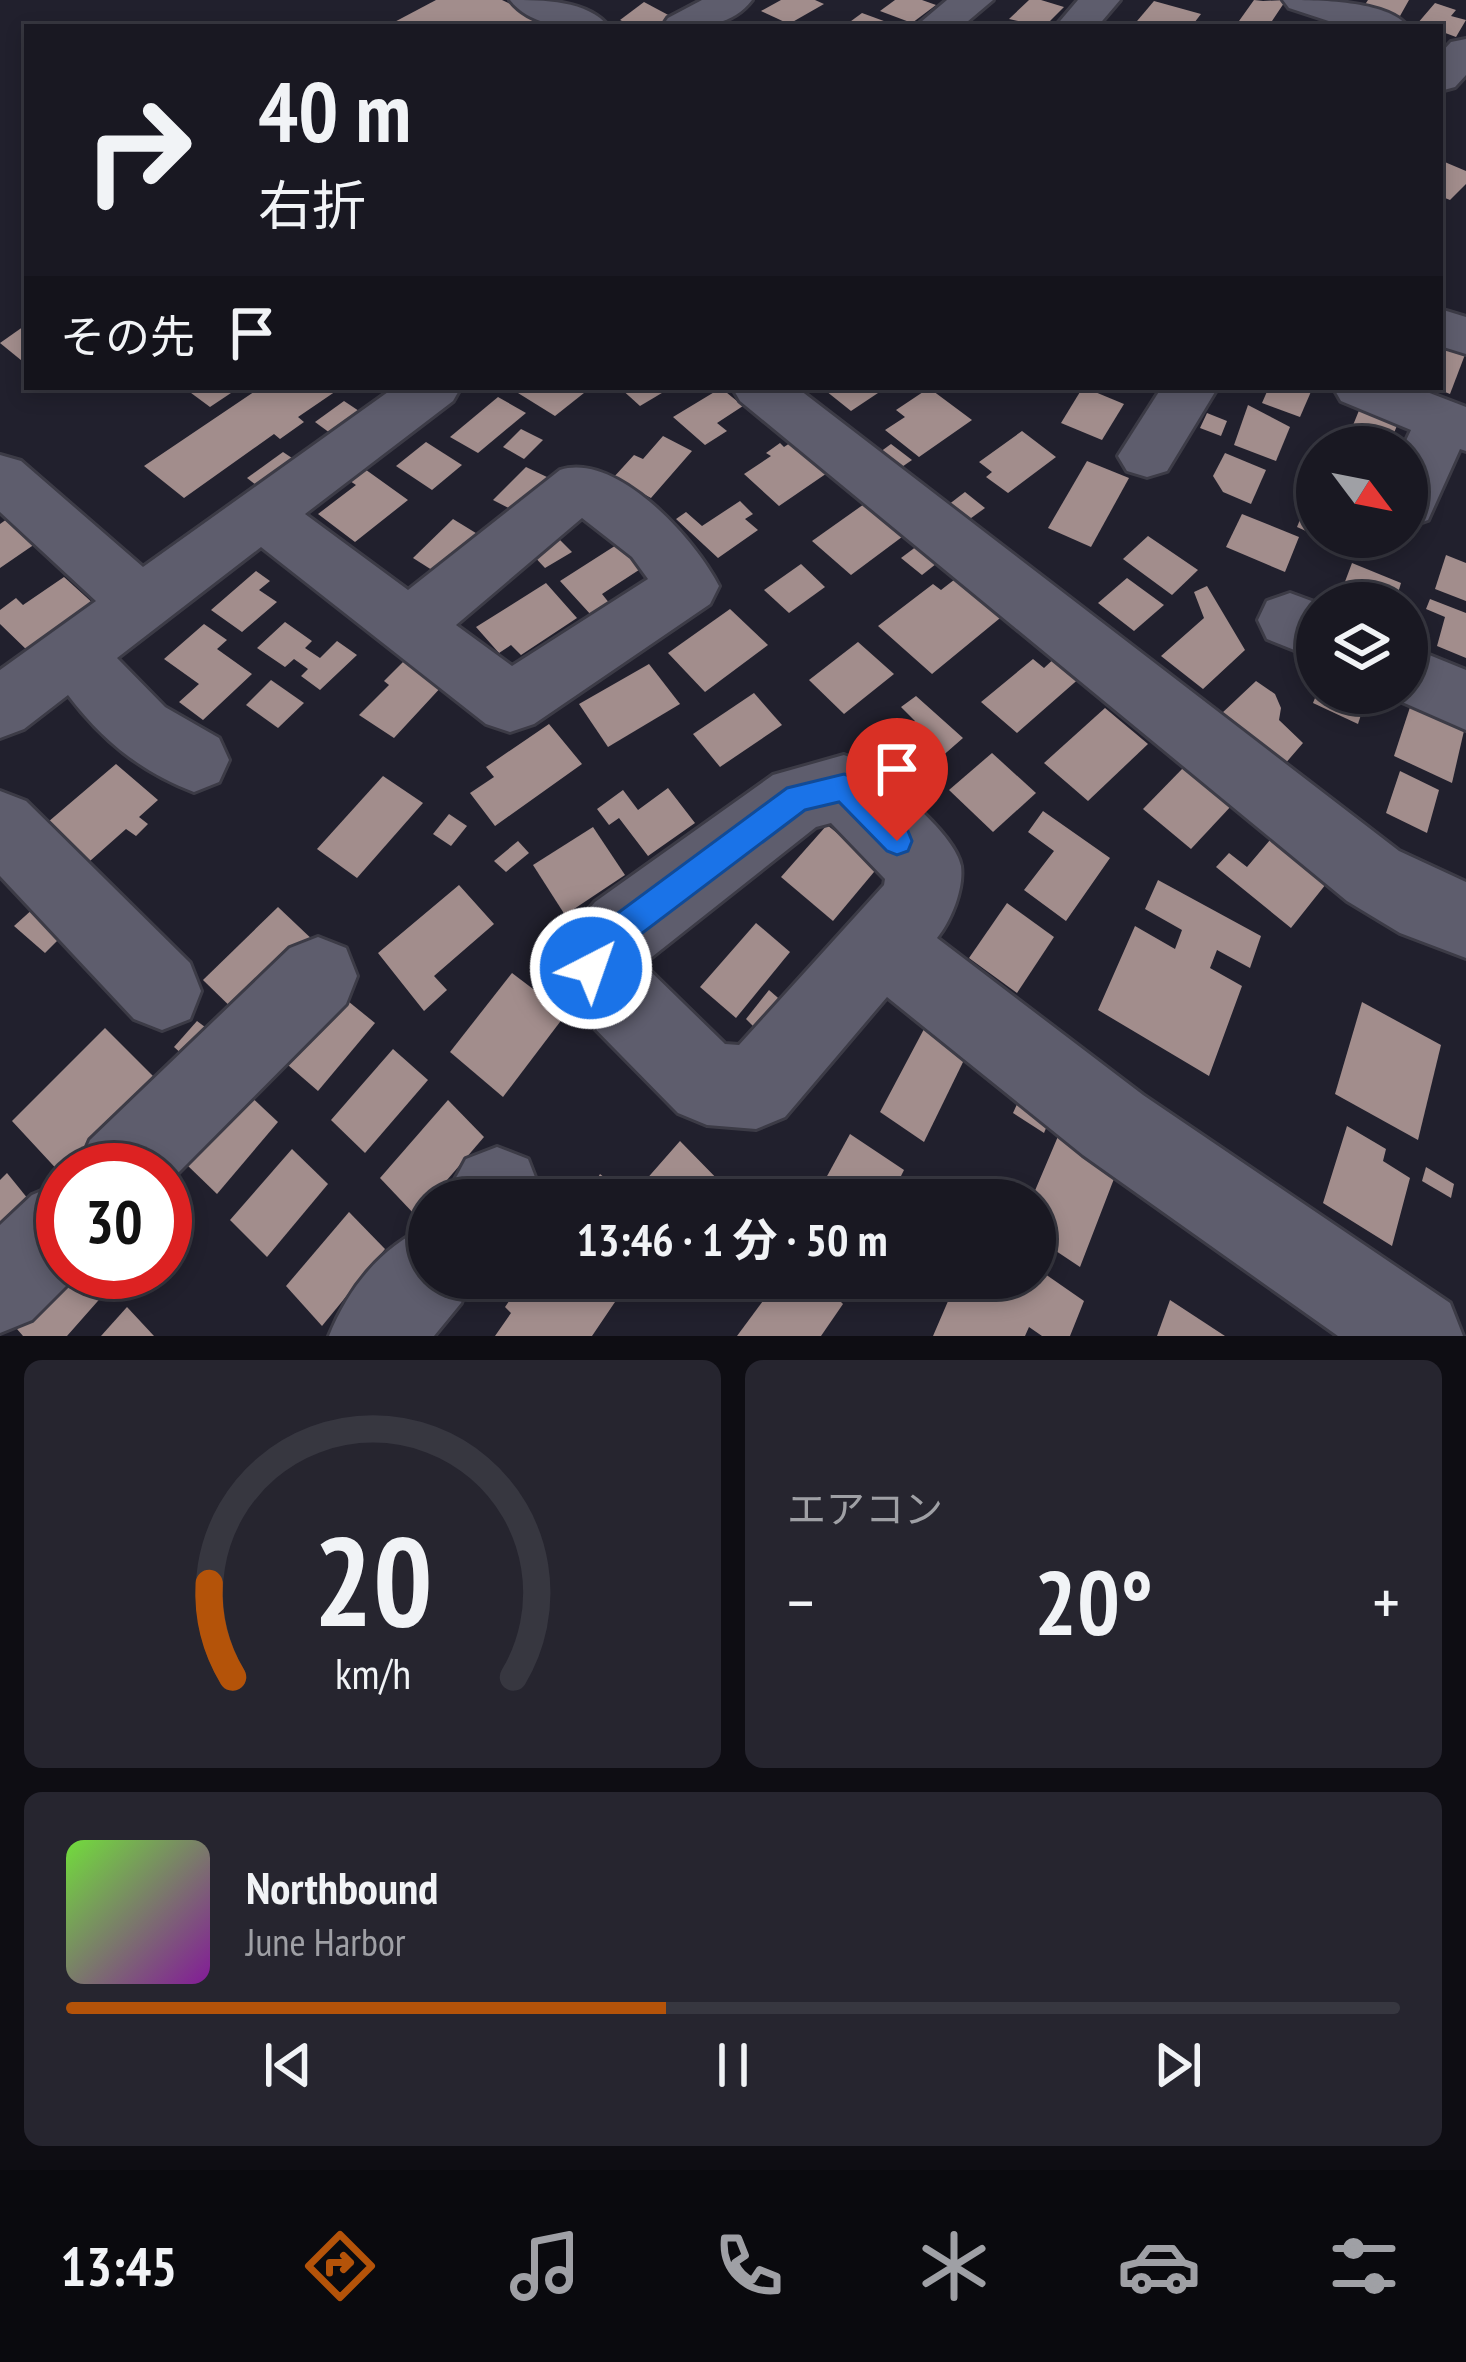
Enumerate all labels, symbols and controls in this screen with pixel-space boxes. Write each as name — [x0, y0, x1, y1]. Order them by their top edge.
text: 40 m — [258, 56, 411, 165]
icon: right — [60, 72, 216, 228]
text: 右折 — [258, 170, 366, 240]
icon: arrive — [219, 300, 285, 366]
text: その先 — [60, 307, 195, 365]
north arrow — [1296, 426, 1428, 558]
map controls — [1296, 426, 1428, 714]
button: layers — [1296, 582, 1428, 714]
pin — [846, 718, 948, 841]
icon: arrive — [864, 736, 930, 802]
position arrow — [528, 905, 654, 1031]
speed limit sign: 30 — [36, 1143, 192, 1299]
text: 13:46 · 1 分 · 50 m — [576, 1210, 888, 1268]
text: エアコン — [787, 1483, 943, 1534]
text: 20 — [313, 1499, 432, 1660]
text: 20° — [1034, 1543, 1153, 1660]
text: − — [787, 1559, 814, 1644]
text: + — [1373, 1559, 1400, 1644]
text: km/h — [334, 1645, 411, 1701]
text: Northbound — [246, 1858, 438, 1916]
text: June Harbor — [246, 1916, 405, 1967]
icon: previous — [255, 2032, 321, 2098]
icon: pause — [700, 2032, 766, 2098]
icon: next — [1145, 2032, 1211, 2098]
icon: directions — [298, 2224, 382, 2308]
icon: music — [503, 2224, 587, 2308]
icon: phone — [707, 2224, 791, 2308]
icon: climate — [912, 2224, 996, 2308]
icon: car — [1117, 2224, 1201, 2308]
icon: filters — [1322, 2224, 1406, 2308]
text: 13:45 — [60, 2231, 177, 2301]

